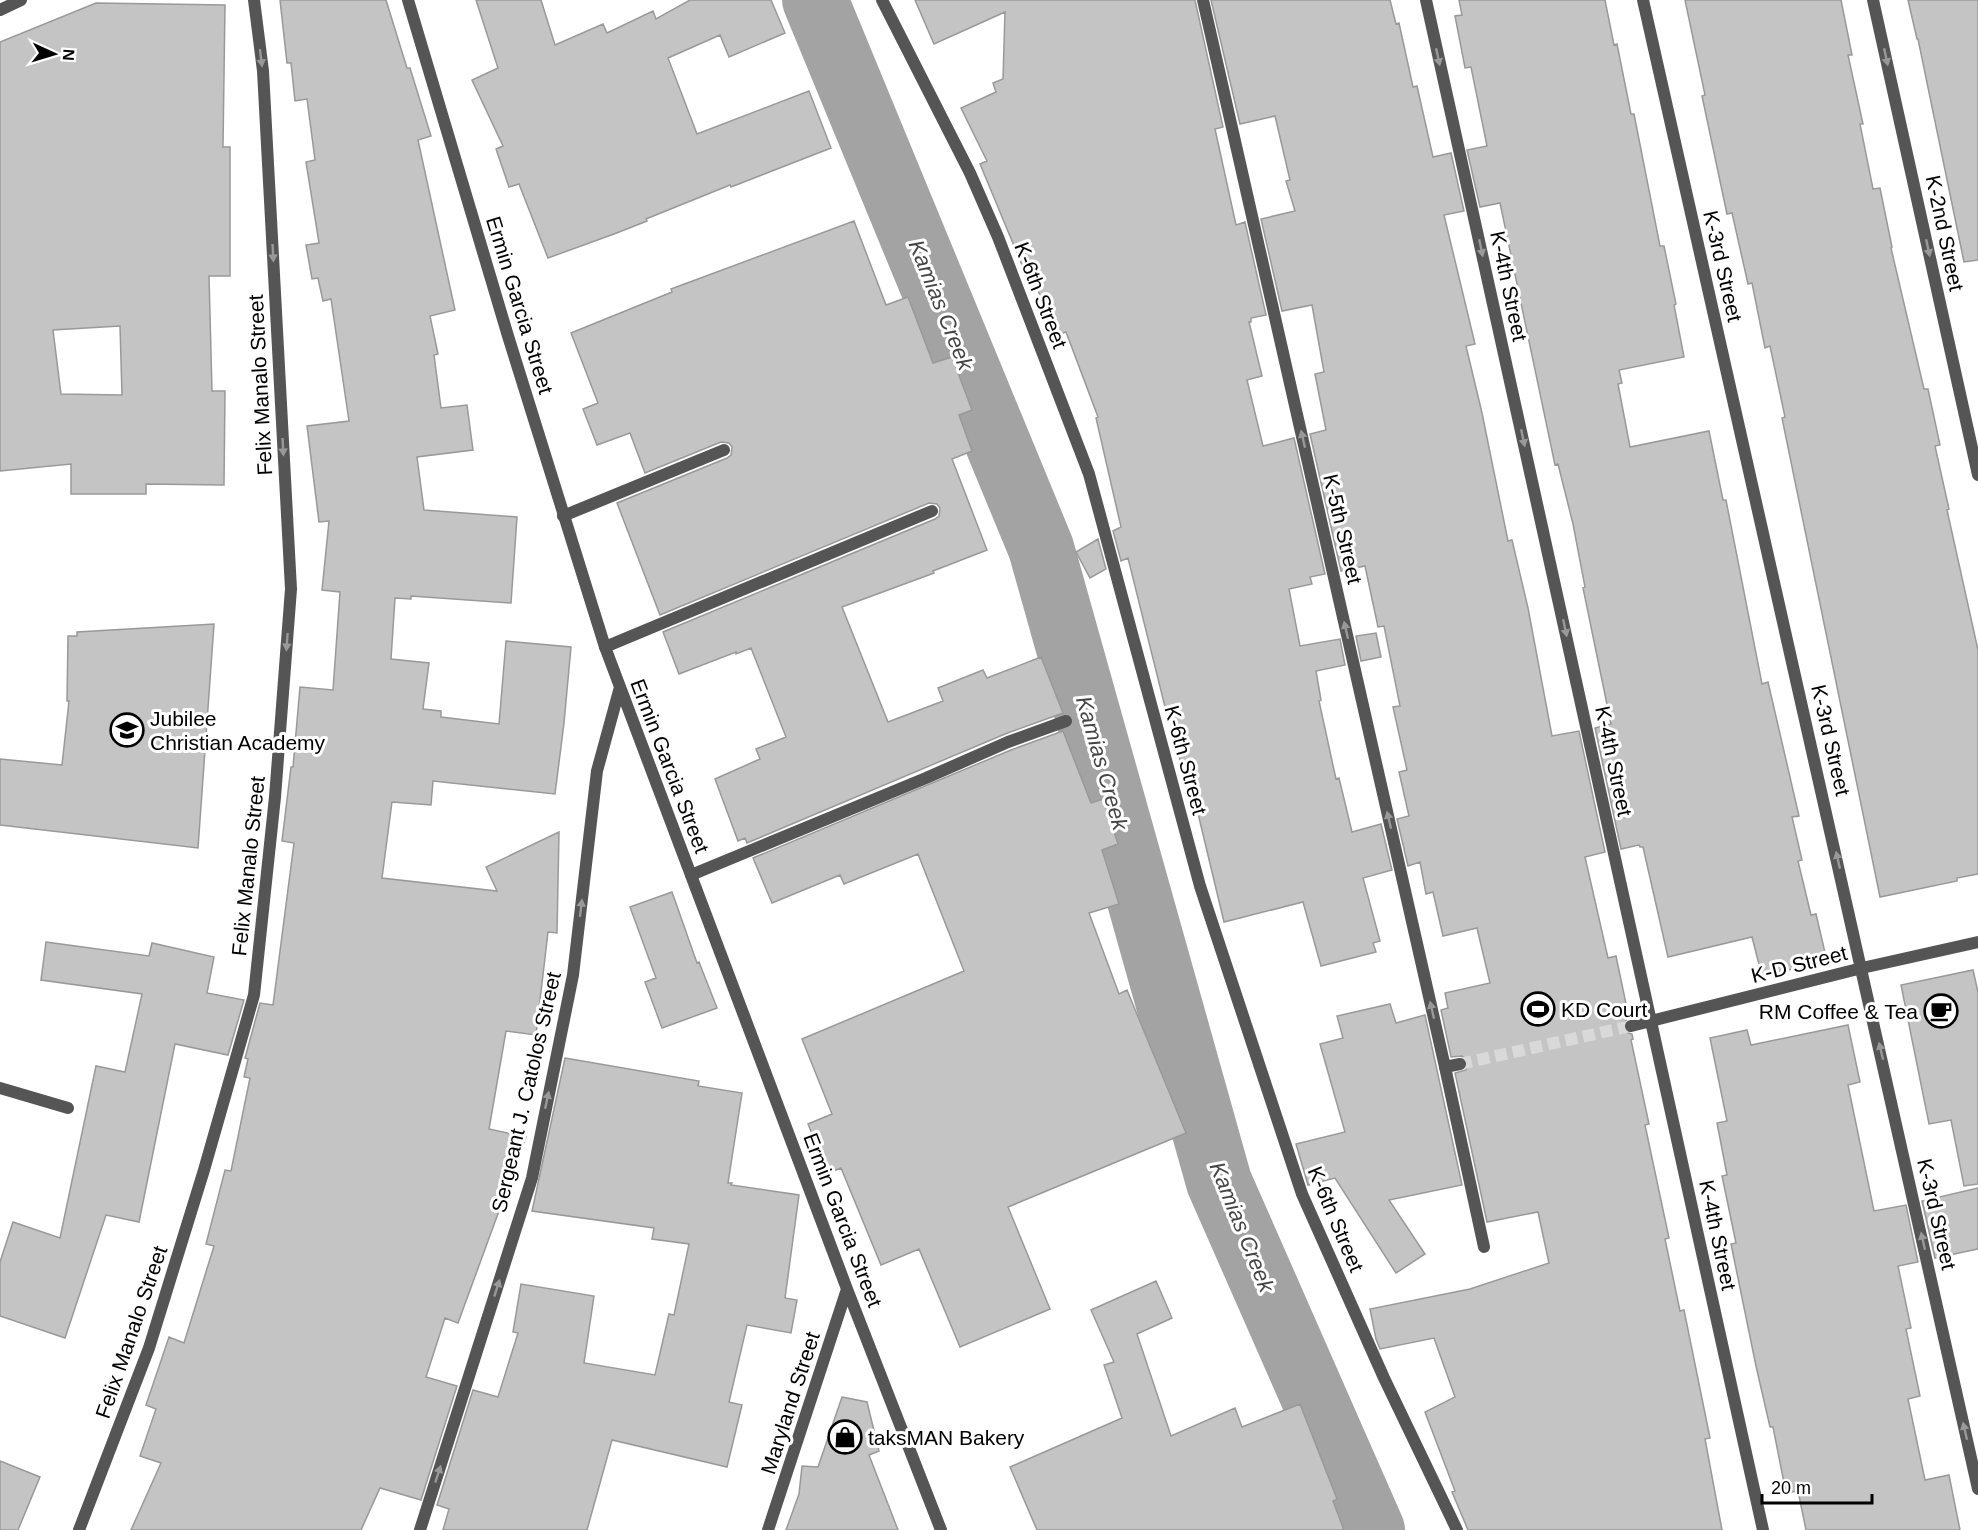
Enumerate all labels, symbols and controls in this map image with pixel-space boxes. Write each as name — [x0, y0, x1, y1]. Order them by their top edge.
north arrow — [24, 24, 84, 84]
one-way arrow — [1434, 48, 1444, 66]
one-way arrow — [1882, 48, 1891, 67]
text: N — [60, 49, 77, 61]
one-way arrow — [256, 49, 266, 68]
street label: K-2nd Street — [1921, 173, 1969, 293]
street label: K-3rd Street — [1699, 208, 1747, 324]
street label: Ermin Garcia Street — [482, 213, 558, 397]
street label: K-4th Street — [1486, 229, 1532, 343]
water label: Kamias Creek — [904, 236, 979, 375]
one-way arrow — [1476, 238, 1486, 257]
one-way arrow — [1924, 238, 1933, 257]
street label: K-6th Street — [1010, 239, 1072, 352]
one-way arrow — [268, 243, 277, 262]
street label: Felix Manalo Street — [244, 294, 276, 476]
one-way arrow — [1518, 429, 1528, 447]
one-way arrow — [1297, 430, 1307, 449]
one-way arrow — [279, 438, 288, 457]
street label: K-5th Street — [1319, 472, 1367, 586]
one-way arrow — [1561, 619, 1570, 638]
one-way arrow — [1340, 620, 1350, 639]
one-way arrow — [282, 633, 292, 652]
street label: Ermin Garcia Street — [626, 676, 714, 856]
street label: K-3rd Street — [1807, 682, 1855, 798]
water label: Kamias Creek — [1071, 693, 1133, 834]
street label: K-6th Street — [1160, 703, 1212, 817]
street label: K-4th Street — [1591, 704, 1637, 818]
place label: Jubilee Christian Academy — [150, 707, 326, 754]
school or university icon: Jubilee Christian Academy — [109, 712, 145, 748]
street label: Felix Manalo Street — [227, 775, 269, 957]
one-way arrow — [1384, 810, 1393, 829]
one-way arrow — [1832, 851, 1842, 870]
one-way arrow — [576, 899, 586, 918]
street label: K-D Street — [1749, 941, 1849, 987]
street label: Sergeant J. Catolos Street — [487, 969, 565, 1215]
sports icon: KD Court — [1520, 991, 1556, 1027]
cafe icon: RM Coffee & Tea — [1923, 993, 1959, 1029]
place label: KD Court — [1561, 998, 1648, 1021]
one-way arrow — [1427, 1000, 1436, 1019]
place label: RM Coffee & Tea — [1759, 1000, 1918, 1023]
one-way arrow — [1875, 1042, 1885, 1060]
one-way arrow — [543, 1091, 553, 1110]
street label: Ermin Garcia Street — [799, 1130, 887, 1310]
street label: K-3rd Street — [1913, 1156, 1961, 1272]
water label: Kamias Creek — [1205, 1158, 1280, 1297]
street label: K-6th Street — [1304, 1163, 1369, 1275]
street label: K-4th Street — [1695, 1178, 1741, 1292]
one-way arrow — [1918, 1231, 1927, 1250]
street label: Felix Manalo Street — [91, 1243, 171, 1421]
one-way arrow — [492, 1279, 502, 1297]
street label: Maryland Street — [756, 1329, 824, 1477]
shop icon: taksMAN Bakery — [827, 1419, 863, 1455]
one-way arrow — [1960, 1422, 1970, 1441]
place label: taksMAN Bakery — [868, 1426, 1025, 1449]
one-way arrow — [434, 1465, 443, 1483]
scale bar — [1762, 1467, 1872, 1505]
text: 20 m — [1771, 1478, 1811, 1498]

